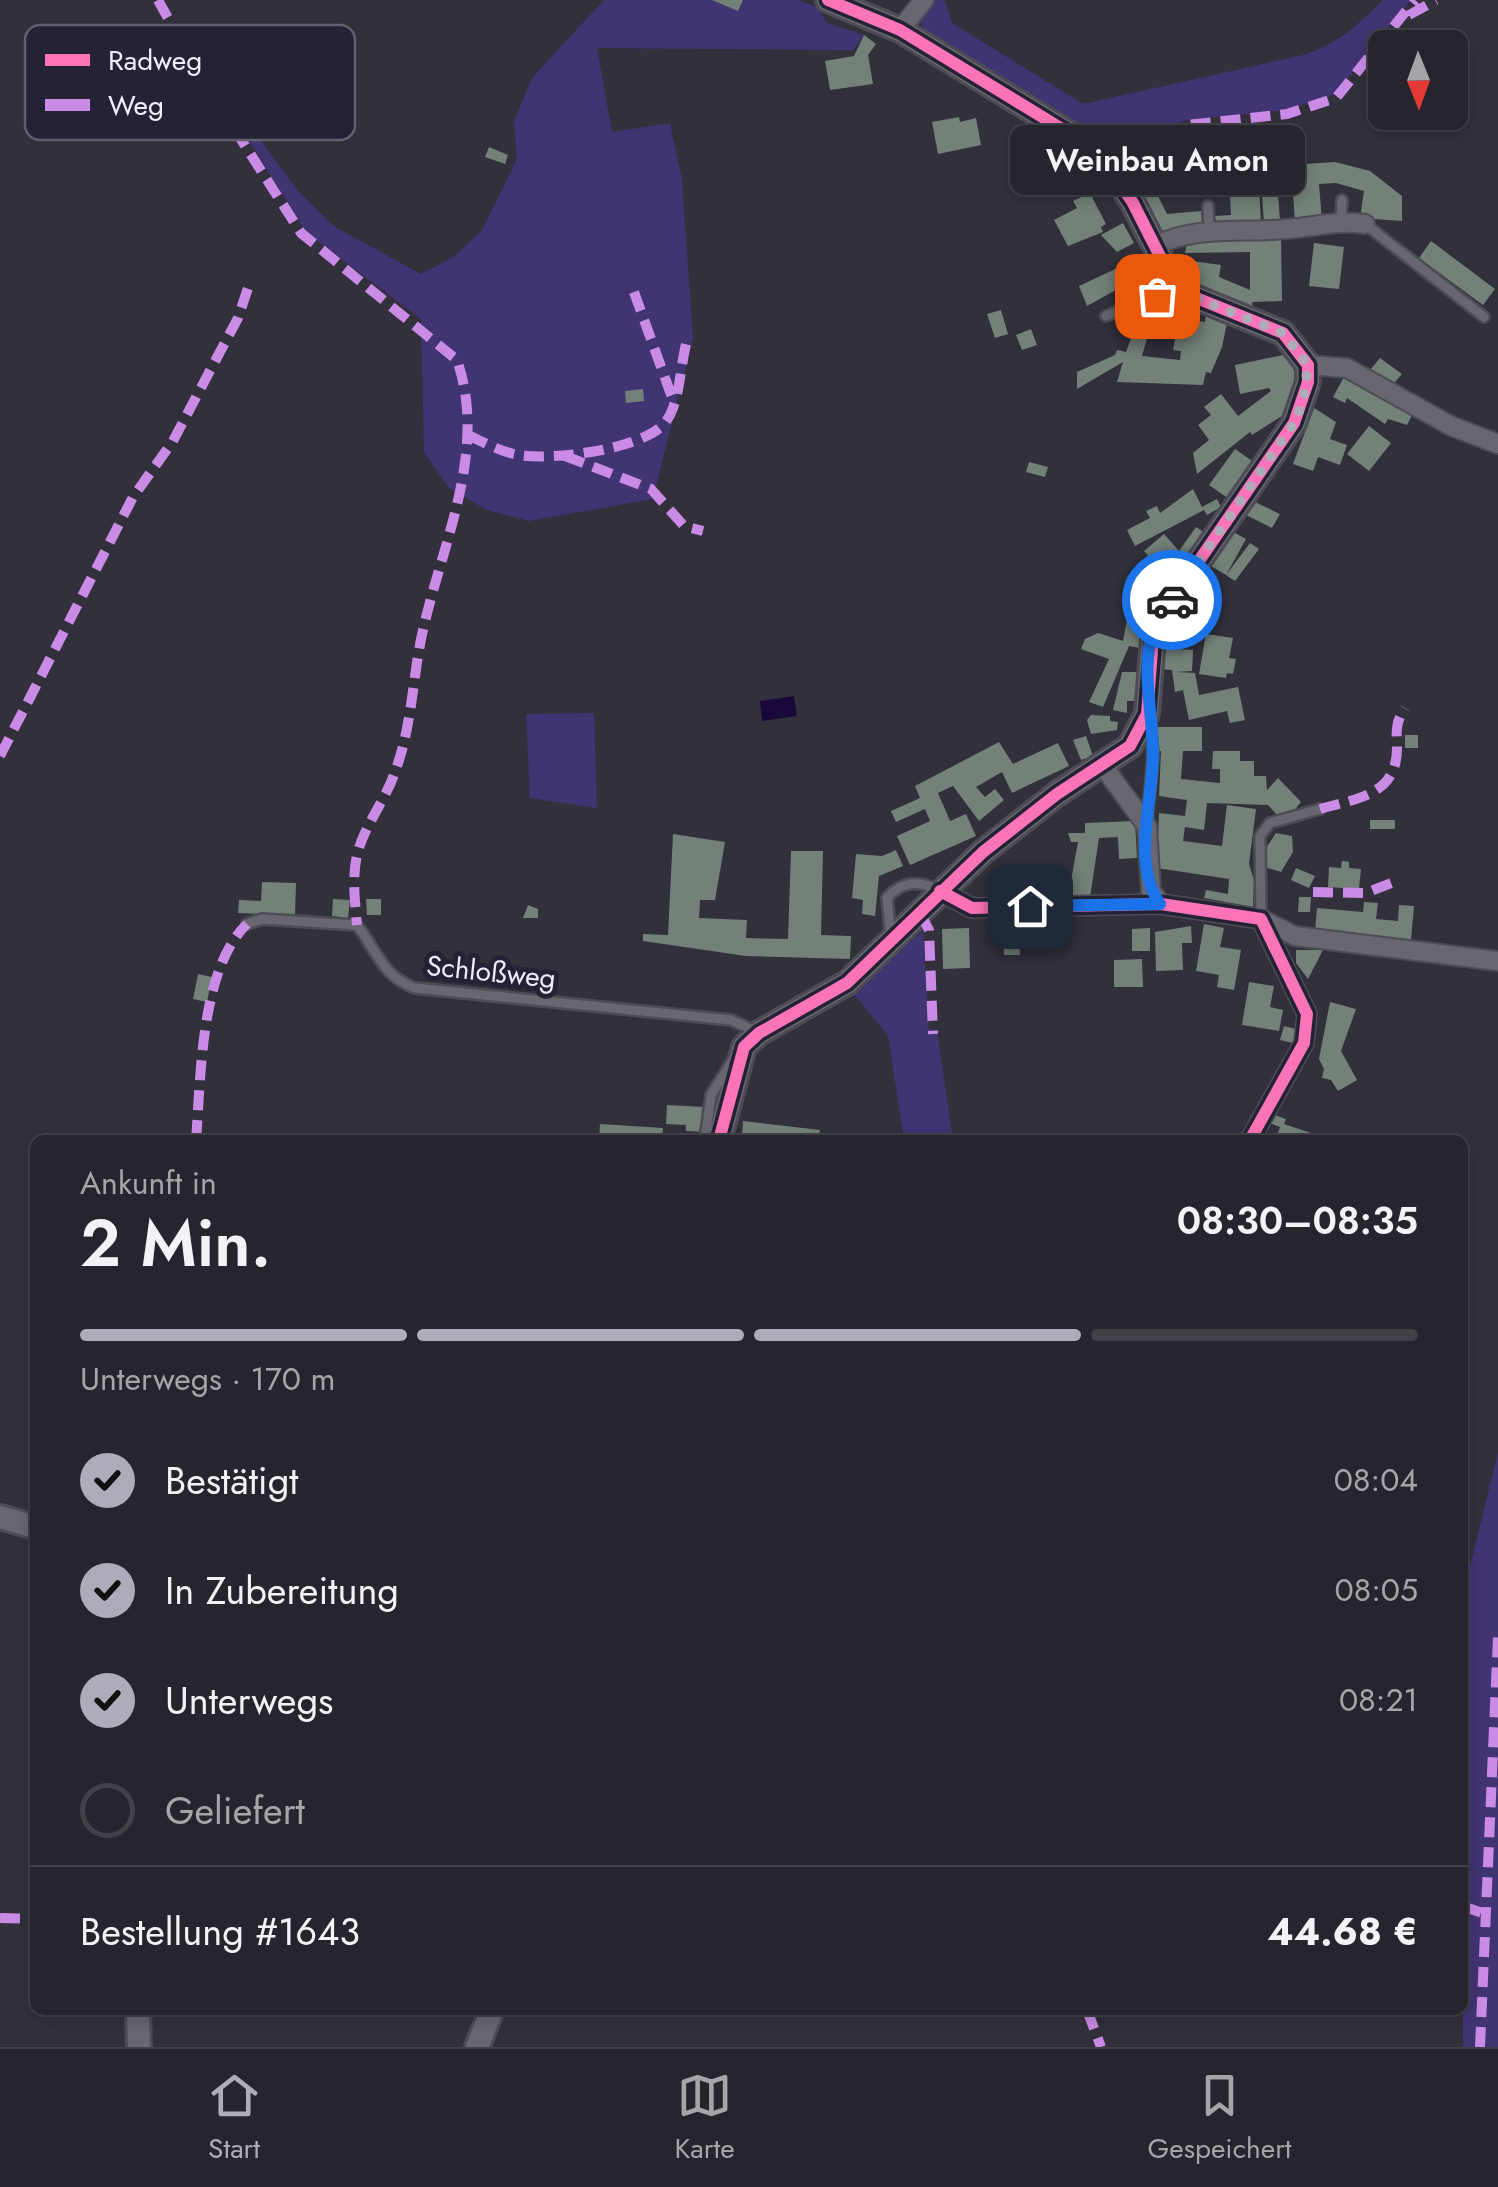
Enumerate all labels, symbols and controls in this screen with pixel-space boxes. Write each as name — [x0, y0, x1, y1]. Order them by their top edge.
legend — [25, 25, 355, 140]
north arrow — [1368, 30, 1468, 130]
map controls — [1368, 30, 1468, 130]
text: Radweg — [108, 40, 202, 81]
text: Weg — [108, 85, 164, 126]
callout: Weinbau Amon — [1010, 126, 1304, 196]
text: Weinbau Amon — [1046, 137, 1269, 183]
pin — [1115, 254, 1200, 339]
icon: bag — [1130, 269, 1185, 324]
courier — [1122, 550, 1222, 650]
icon: car — [1145, 573, 1200, 628]
pin — [988, 864, 1073, 949]
icon: home — [1003, 879, 1058, 934]
street label: Schloßweg — [424, 945, 558, 999]
text: Ankunft in — [80, 1160, 217, 1206]
text: 08:30–08:35 — [1177, 1193, 1418, 1248]
text: 2 Min. — [80, 1196, 271, 1290]
text: Unterwegs · 170 m — [80, 1356, 336, 1402]
icon: check — [80, 1453, 135, 1508]
text: Bestätigt — [165, 1453, 298, 1508]
text: 08:04 — [1334, 1457, 1418, 1503]
icon: check — [80, 1563, 135, 1618]
text: In Zubereitung — [165, 1563, 399, 1618]
text: 08:05 — [1334, 1567, 1418, 1613]
icon: check — [80, 1673, 135, 1728]
text: Unterwegs — [165, 1673, 333, 1728]
text: 08:21 — [1339, 1677, 1418, 1723]
text: Geliefert — [165, 1783, 305, 1838]
text: Bestellung #1643 — [80, 1904, 360, 1959]
text: 44.68 € — [1267, 1904, 1418, 1959]
tab: Start — [207, 2068, 262, 2169]
tab: Karte — [675, 2068, 735, 2169]
tab: Gespeichert — [1148, 2068, 1291, 2169]

